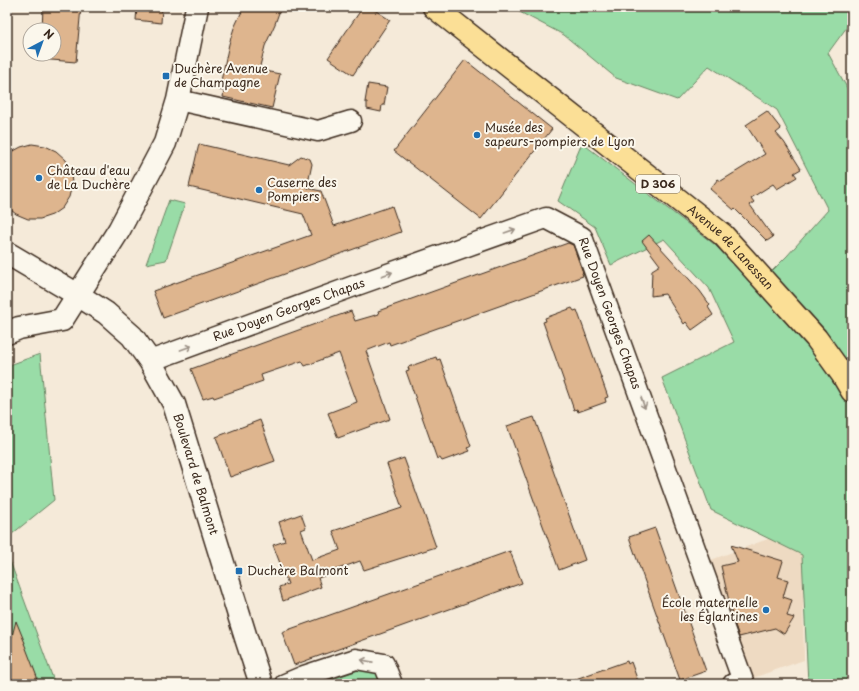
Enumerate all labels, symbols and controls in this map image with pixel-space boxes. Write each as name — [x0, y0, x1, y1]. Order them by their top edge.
north arrow — [22, 22, 62, 62]
text: N — [40, 25, 58, 44]
place label: Duchère Avenue de Champagne — [174, 59, 269, 91]
marker: Duchère Avenue de Champagne — [161, 71, 171, 81]
place label: Musée des sapeurs-pompiers de Lyon — [485, 118, 635, 150]
marker: Musée des sapeurs-pompiers de Lyon — [472, 130, 482, 140]
place label: Château d'eau de La Duchère — [47, 161, 131, 193]
marker: Château d'eau de La Duchère — [34, 173, 44, 183]
place label: Caserne des Pompiers — [267, 173, 337, 205]
road number: D 306 — [636, 175, 680, 193]
marker: Caserne des Pompiers — [254, 185, 264, 195]
street label: Avenue de Lanessan — [684, 200, 778, 293]
one-way arrow — [504, 226, 516, 234]
street label: Rue Doyen Georges Chapas — [575, 235, 647, 392]
one-way arrow — [381, 270, 394, 277]
street label: Rue Doyen Georges Chapas — [210, 273, 367, 345]
one-way arrow — [180, 343, 192, 351]
one-way arrow — [639, 397, 647, 409]
street label: Boulevard de Balmont — [169, 411, 224, 537]
place label: Duchère Balmont — [247, 561, 348, 579]
marker: Duchère Balmont — [234, 566, 244, 576]
place label: École maternelle les Églantines — [662, 593, 759, 625]
marker: École maternelle les Églantines — [761, 605, 771, 615]
one-way arrow — [361, 656, 374, 664]

